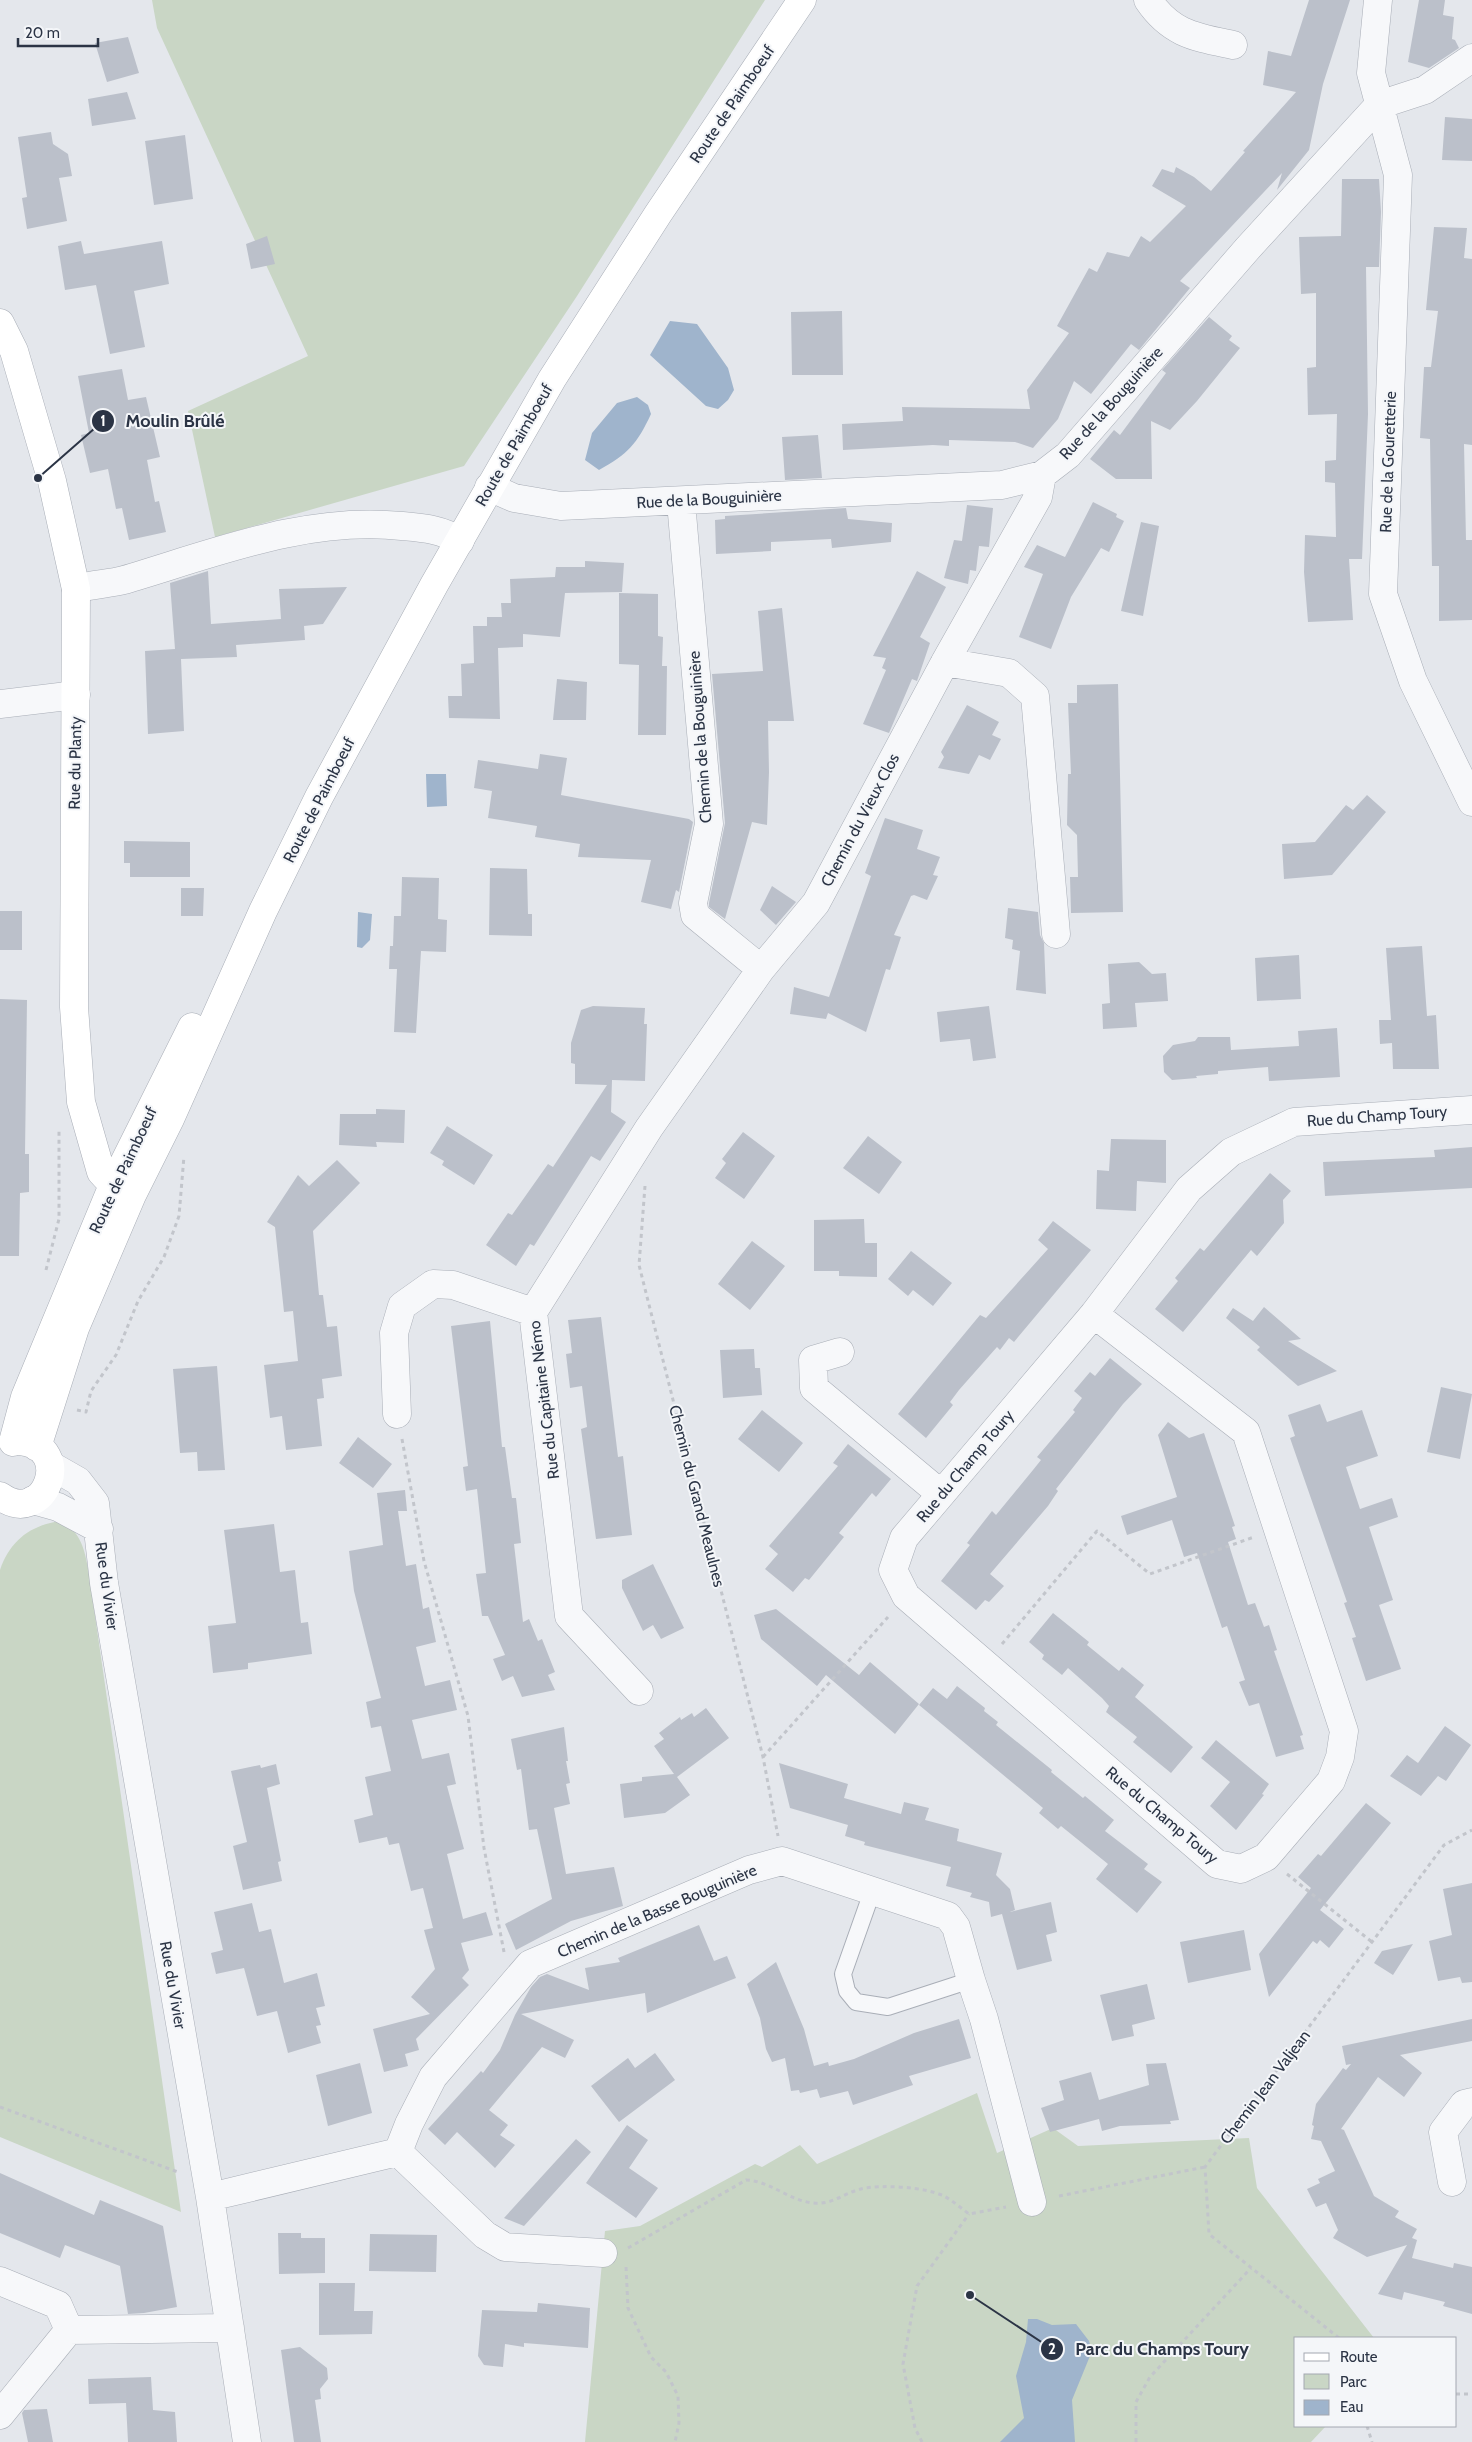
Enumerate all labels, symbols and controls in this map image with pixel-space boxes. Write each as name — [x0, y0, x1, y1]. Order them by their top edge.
scale bar — [18, 15, 98, 47]
text: 20 m — [25, 24, 60, 42]
street label: Route de Paimboeuf — [686, 41, 779, 166]
street label: Rue de la Bouguinière — [1055, 343, 1167, 463]
street label: Route de Paimboeuf — [471, 380, 557, 509]
street label: Rue de la Gouretterie — [1376, 391, 1400, 533]
callout: Moulin Brûlé — [91, 404, 235, 437]
text: Moulin Brûlé — [126, 410, 224, 432]
text: 1 — [100, 412, 106, 430]
street label: Rue de la Bouguinière — [636, 486, 782, 512]
street label: Chemin de la Bouguinière — [685, 650, 715, 824]
street label: Rue du Planty — [65, 716, 85, 810]
street label: Route de Paimboeuf — [279, 734, 359, 866]
street label: Chemin du Vieux Clos — [817, 750, 903, 890]
street label: Rue du Champ Toury — [1306, 1102, 1448, 1130]
street label: Route de Paimboeuf — [85, 1103, 161, 1237]
street label: Rue du Capitaine Némo — [525, 1319, 563, 1480]
street label: Chemin du Grand Meaulnes — [665, 1403, 729, 1589]
street label: Rue du Champ Toury — [912, 1406, 1018, 1526]
street label: Rue du Vivier — [91, 1541, 123, 1632]
street label: Rue du Champ Toury — [1102, 1762, 1222, 1868]
street label: Chemin de la Basse Bouguinière — [554, 1860, 760, 1962]
street label: Rue du Vivier — [156, 1940, 190, 2031]
street label: Chemin Jean Valjean — [1216, 2026, 1314, 2148]
callout: Parc du Champs Toury — [1040, 2332, 1258, 2365]
legend — [1294, 2337, 1457, 2427]
text: Parc du Champs Toury — [1075, 2338, 1249, 2360]
text: 2 — [1048, 2340, 1056, 2358]
text: Route — [1340, 2348, 1378, 2366]
text: Parc — [1340, 2373, 1367, 2391]
text: Eau — [1340, 2398, 1363, 2416]

